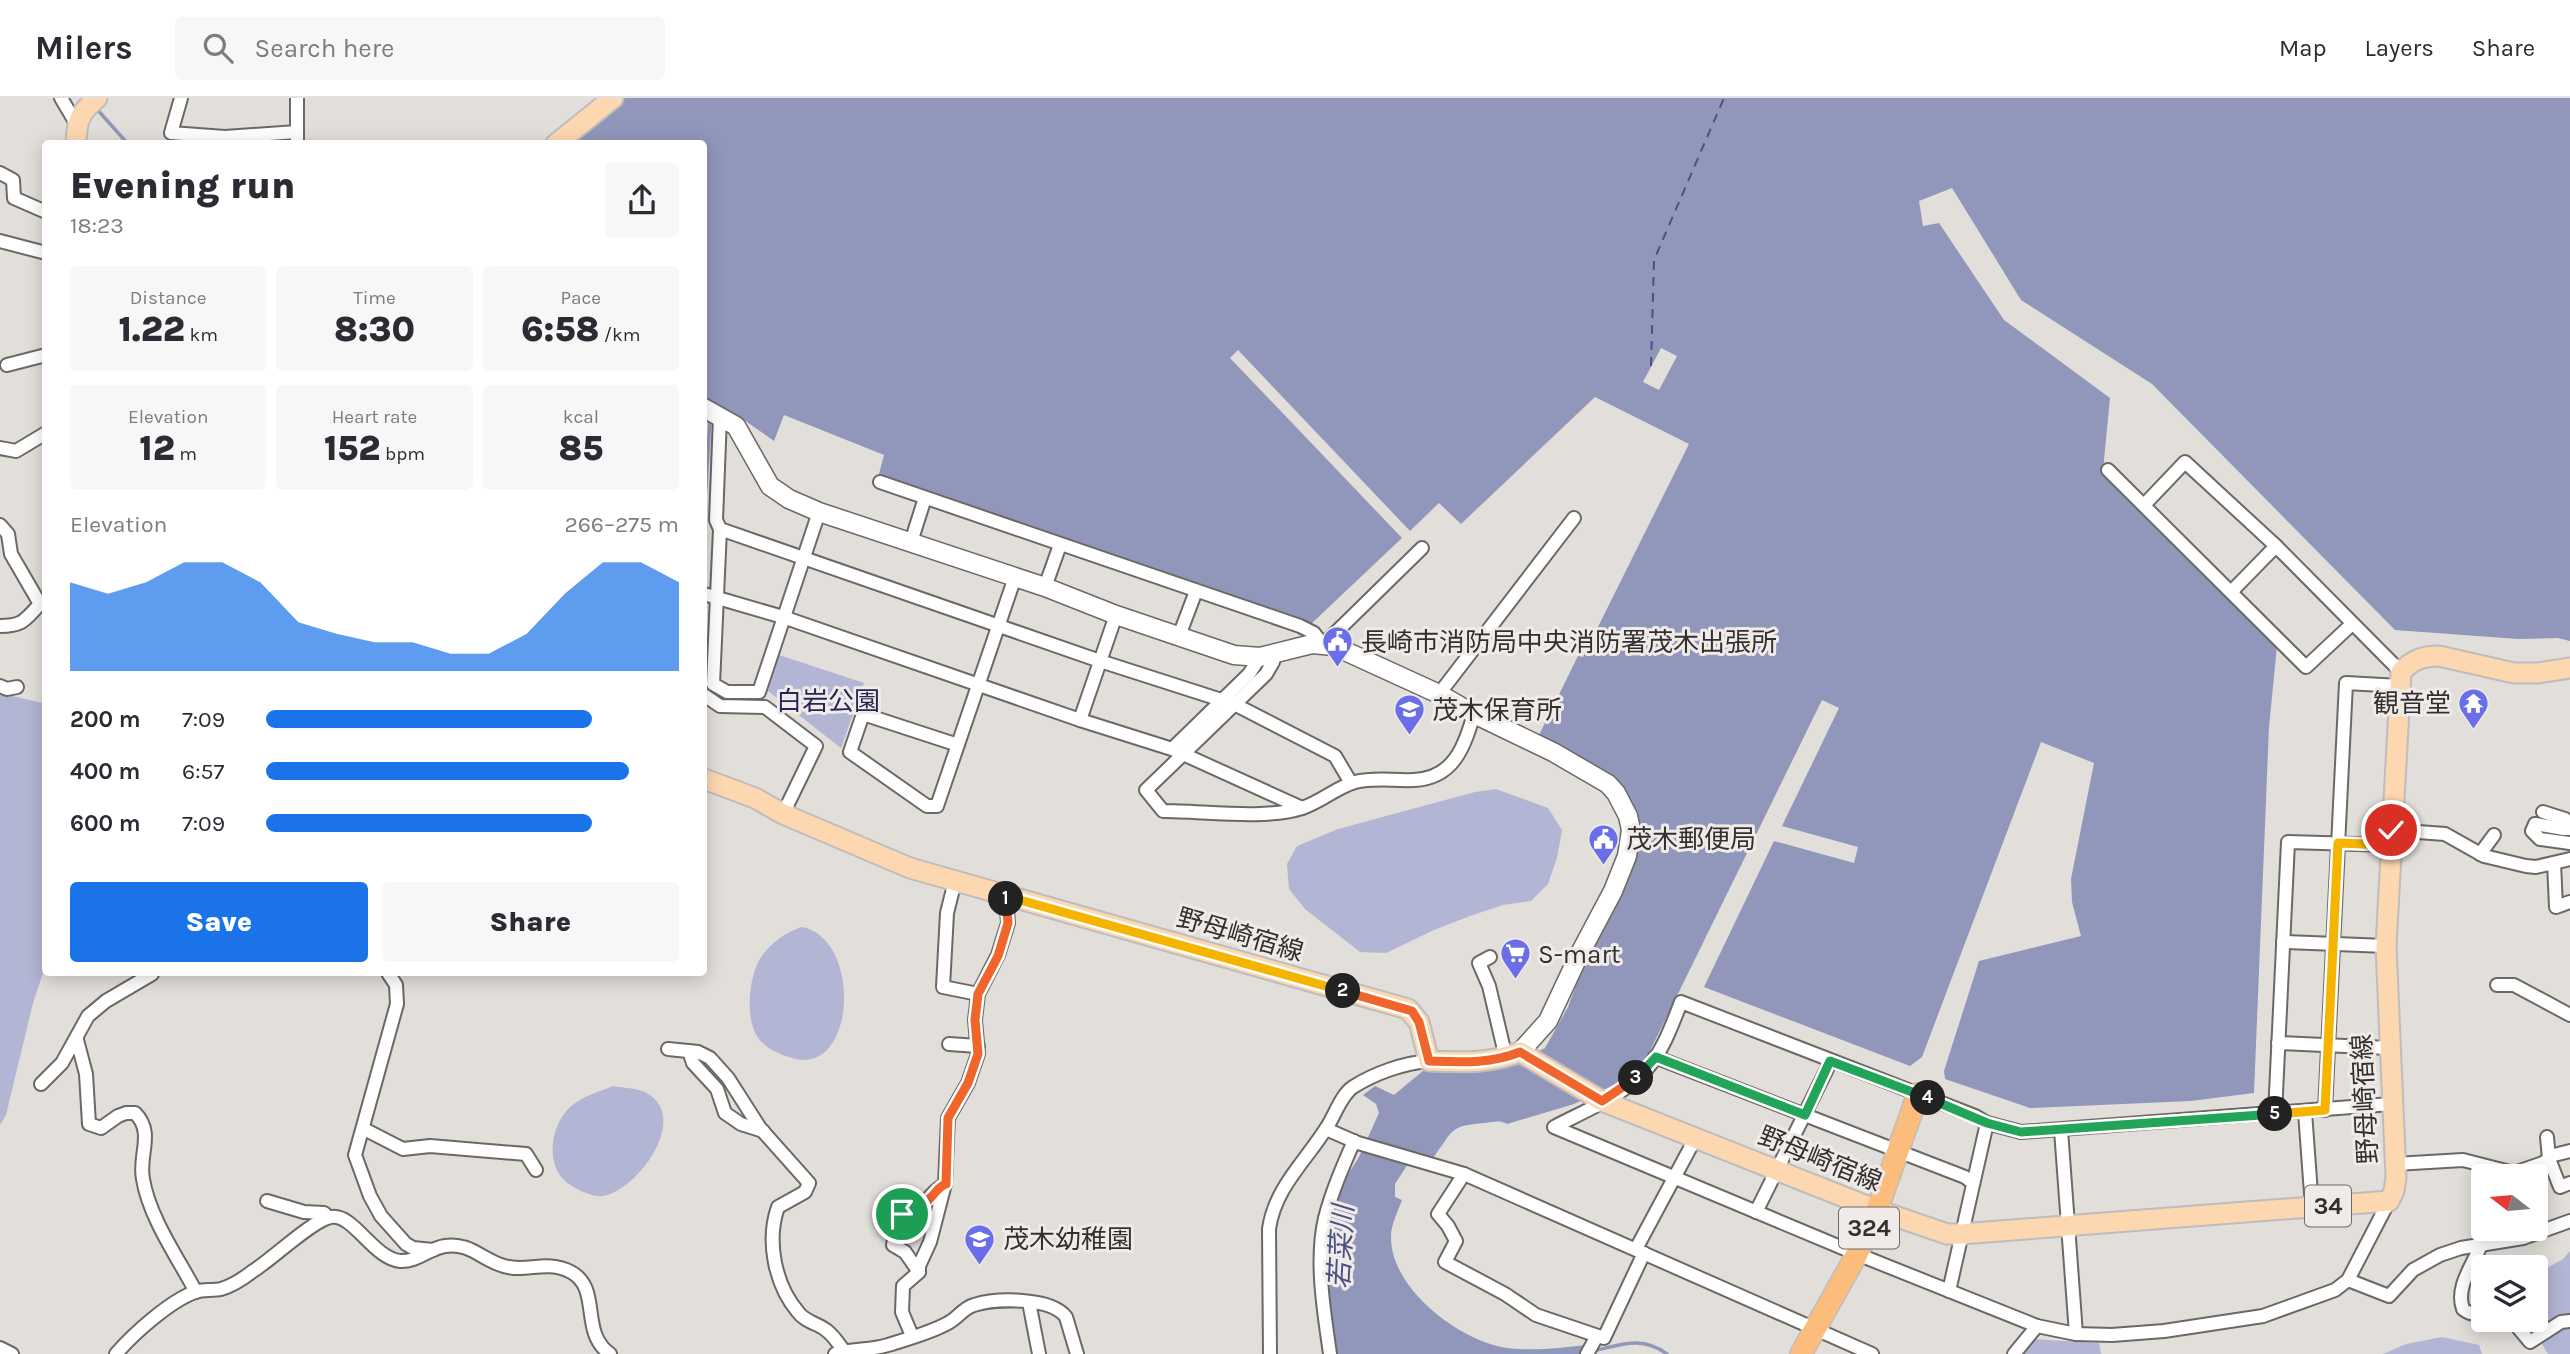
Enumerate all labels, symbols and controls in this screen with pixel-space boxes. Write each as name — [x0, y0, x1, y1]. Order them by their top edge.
search box — [175, 17, 665, 80]
text: Milers — [35, 29, 133, 67]
icon: search — [199, 29, 237, 67]
text: Search here — [255, 33, 394, 64]
text: Map — [2279, 34, 2327, 62]
text: Layers — [2365, 34, 2434, 62]
text: Share — [2472, 34, 2535, 62]
text: Evening run — [70, 163, 295, 208]
button: share — [605, 163, 679, 237]
text: 18:23 — [70, 212, 124, 239]
text: Distance — [130, 287, 207, 309]
text: Time — [353, 287, 396, 309]
text: Pace — [561, 287, 601, 309]
text: 1.22 — [118, 309, 185, 350]
text: 8:30 — [334, 309, 415, 350]
text: 6:58 — [521, 309, 599, 350]
text: km — [185, 324, 218, 346]
text: /km — [599, 324, 641, 346]
text: Elevation — [128, 406, 208, 428]
text: Heart rate — [332, 406, 417, 428]
text: kcal — [563, 406, 599, 428]
text: 12 — [139, 428, 175, 469]
text: 152 — [324, 428, 380, 469]
text: 85 — [558, 428, 603, 469]
text: m — [175, 443, 197, 465]
text: bpm — [380, 443, 425, 465]
text: Elevation — [70, 511, 167, 538]
text: 266–275 m — [564, 511, 679, 538]
public building icon: 長崎市消防局中央消防署茂木出張所 — [1321, 625, 1355, 669]
place label: 長崎市消防局中央消防署茂木出張所 — [1361, 627, 1777, 658]
park label: 白岩公園 — [776, 686, 880, 717]
temple icon: 観音堂 — [2457, 686, 2491, 730]
place label: 観音堂 — [2373, 688, 2451, 719]
school or university icon: 茂木保育所 — [1392, 693, 1426, 737]
place label: 茂木保育所 — [1432, 695, 1562, 726]
text: 200 m — [70, 706, 141, 733]
text: 7:09 — [182, 706, 225, 733]
text: 400 m — [70, 758, 140, 785]
text: 6:57 — [182, 758, 224, 785]
pin — [2361, 800, 2421, 860]
text: 600 m — [70, 810, 141, 837]
text: 7:09 — [182, 810, 225, 837]
icon: check — [2372, 811, 2410, 849]
public building icon: 茂木郵便局 — [1586, 822, 1620, 866]
place label: 茂木郵便局 — [1626, 824, 1756, 855]
button: Save — [70, 882, 368, 962]
button: Share — [382, 882, 679, 962]
pin: 1 — [988, 882, 1024, 916]
text: 1 — [1002, 887, 1009, 909]
street label: 野母崎宿線 — [1173, 902, 1307, 968]
supermarket icon: S-mart — [1498, 937, 1532, 981]
place label: S-mart — [1538, 939, 1621, 970]
pin: 2 — [1326, 974, 1360, 1008]
text: 2 — [1337, 979, 1348, 1001]
street label: 野母崎宿線 — [2346, 1033, 2384, 1165]
pin: 3 — [1618, 1060, 1654, 1096]
text: 3 — [1630, 1066, 1641, 1088]
pin: 4 — [1910, 1080, 1946, 1116]
text: 4 — [1922, 1086, 1933, 1108]
pin: 5 — [2258, 1096, 2292, 1132]
text: 5 — [2269, 1102, 2280, 1124]
street label: 野母崎宿線 — [1754, 1120, 1886, 1198]
north arrow — [2471, 1164, 2548, 1241]
map controls — [2471, 1164, 2548, 1332]
pin — [872, 1184, 932, 1244]
road number: 34 — [2305, 1186, 2351, 1226]
icon: arrive — [883, 1195, 921, 1233]
water label: 若菜川 — [1322, 1201, 1360, 1290]
road number: 324 — [1839, 1208, 1899, 1248]
school or university icon: 茂木幼稚園 — [963, 1222, 997, 1266]
place label: 茂木幼稚園 — [1003, 1224, 1133, 1255]
button: layers — [2471, 1255, 2548, 1332]

